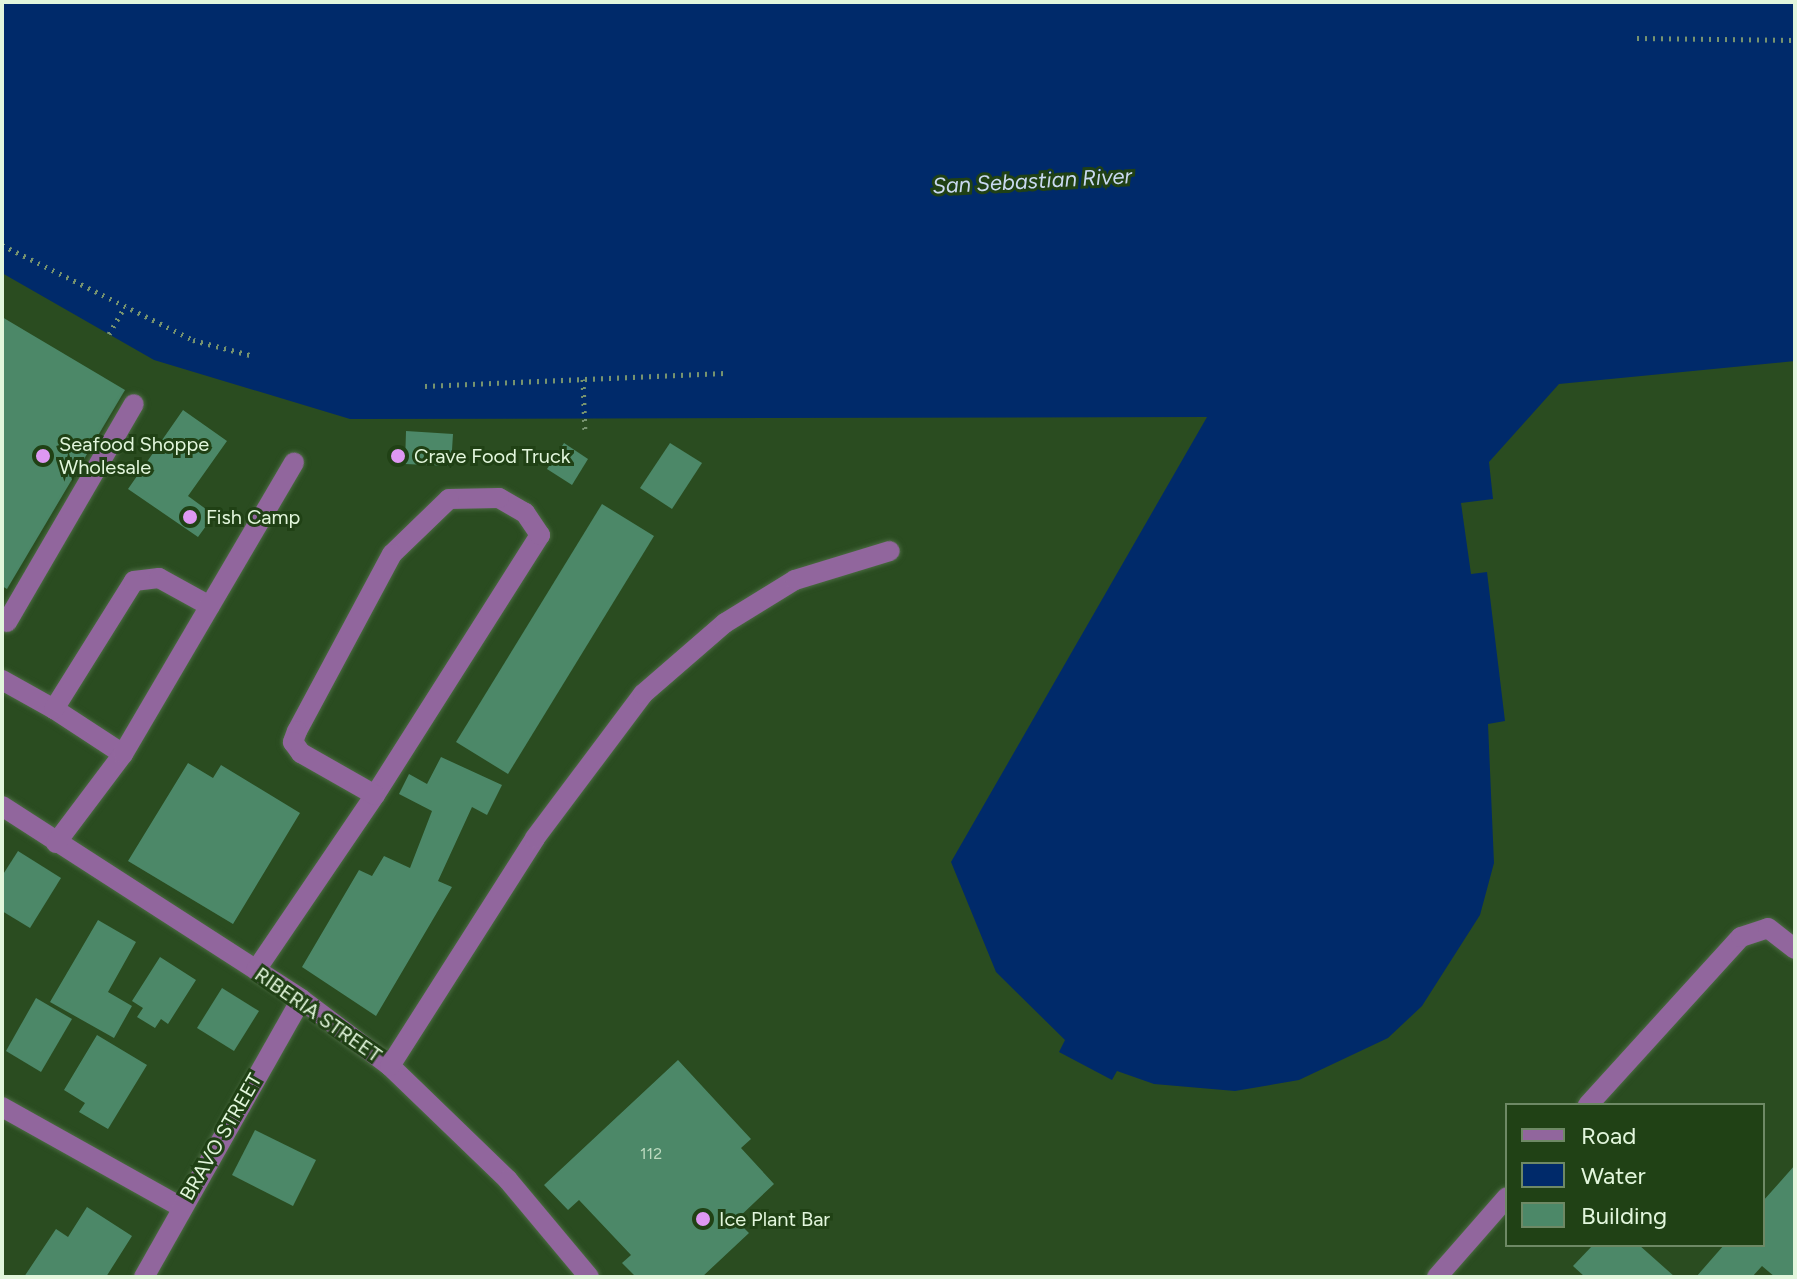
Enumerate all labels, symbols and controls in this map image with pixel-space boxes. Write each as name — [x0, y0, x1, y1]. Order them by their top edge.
water label: San Sebastian River — [932, 163, 1132, 199]
place label: Seafood Shoppe Wholesale — [59, 432, 209, 479]
place label: Crave Food Truck — [414, 444, 570, 468]
marker: Seafood Shoppe Wholesale — [34, 447, 52, 465]
marker: Crave Food Truck — [389, 447, 407, 465]
place label: Fish Camp — [206, 505, 300, 529]
marker: Fish Camp — [181, 508, 199, 526]
street label: RIBERIA STREET — [250, 962, 386, 1068]
street label: BRAVO STREET — [175, 1069, 267, 1205]
legend — [1505, 1103, 1765, 1247]
text: Road — [1581, 1121, 1636, 1150]
house number: 112 — [640, 1144, 662, 1164]
text: Water — [1581, 1161, 1646, 1190]
text: Building — [1581, 1201, 1667, 1230]
place label: Ice Plant Bar — [719, 1207, 830, 1231]
marker: Ice Plant Bar — [694, 1210, 712, 1228]

